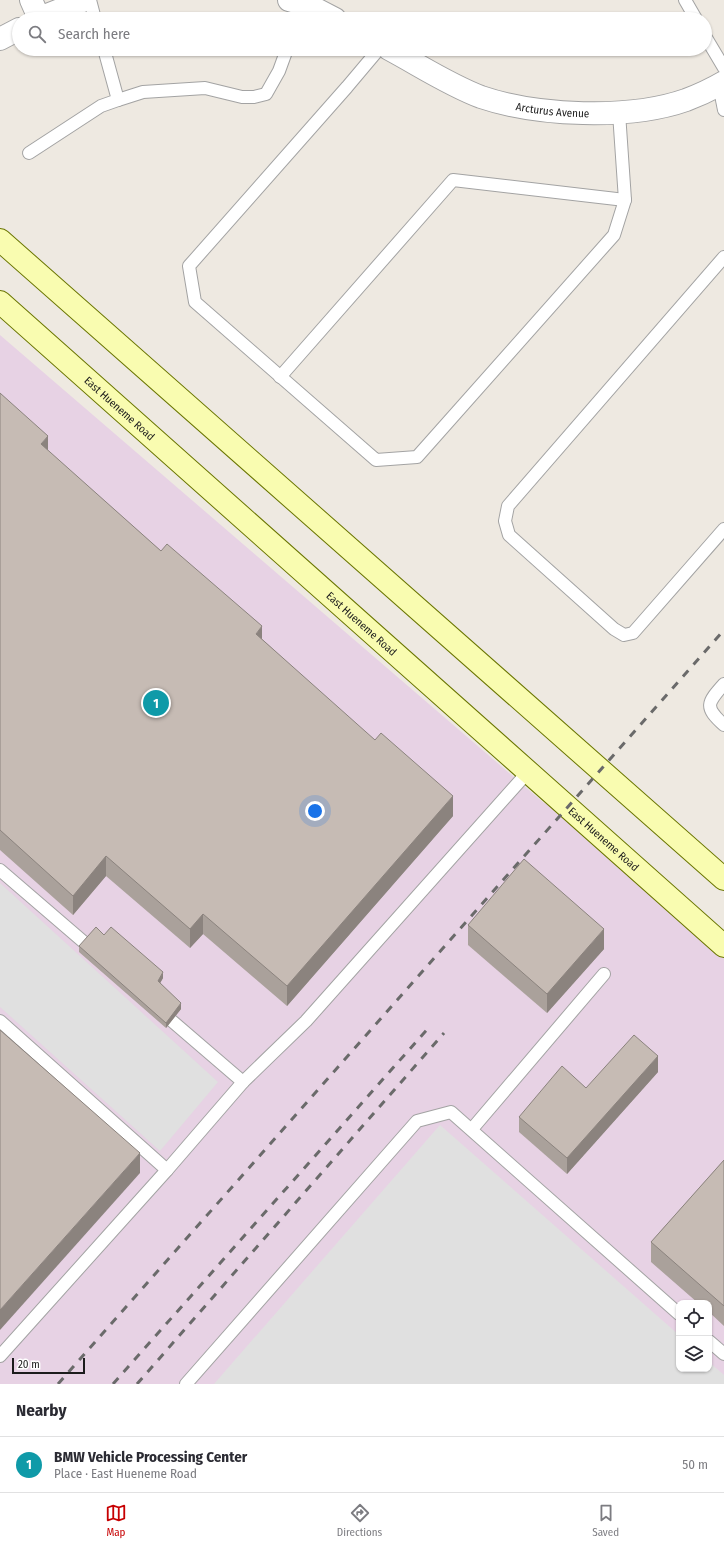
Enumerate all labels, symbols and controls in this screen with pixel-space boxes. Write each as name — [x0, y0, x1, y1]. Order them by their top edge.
search box — [12, 12, 712, 56]
icon: search — [26, 23, 48, 45]
text: Search here — [58, 25, 130, 43]
street label: Arcturus Avenue — [515, 100, 589, 120]
street label: East Hueneme Road — [81, 374, 157, 443]
street label: East Hueneme Road — [323, 589, 399, 659]
pin: 1 — [143, 688, 169, 718]
your location — [305, 801, 325, 821]
street label: East Hueneme Road — [566, 805, 641, 874]
map controls — [676, 1300, 712, 1372]
button: locate — [676, 1300, 712, 1336]
button: layers — [676, 1336, 712, 1372]
scale bar — [12, 1356, 85, 1375]
text: 20 m — [18, 1358, 40, 1371]
text: Nearby — [16, 1400, 67, 1421]
text: BMW Vehicle Processing Center — [54, 1448, 247, 1466]
text: 1 — [26, 1457, 32, 1472]
text: 50 m — [682, 1457, 708, 1472]
text: Place · East Hueneme Road — [54, 1466, 197, 1481]
tab: Map — [105, 1502, 127, 1539]
tab: Directions — [337, 1502, 382, 1539]
tab: Saved — [592, 1502, 619, 1539]

